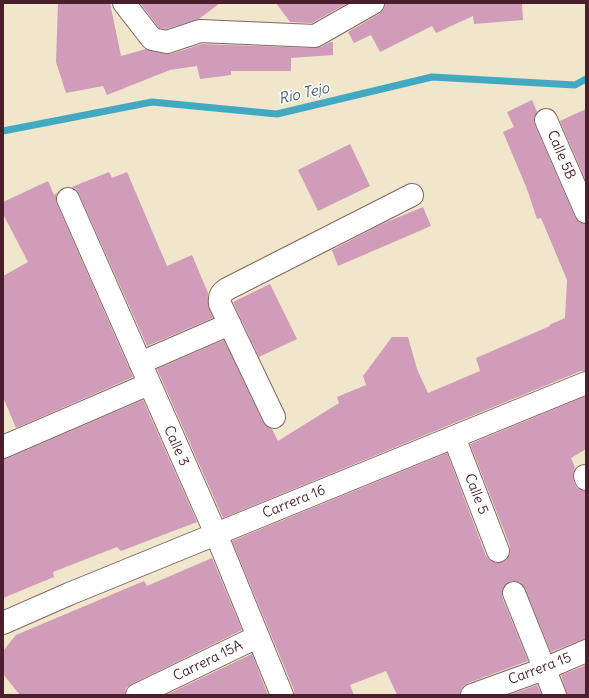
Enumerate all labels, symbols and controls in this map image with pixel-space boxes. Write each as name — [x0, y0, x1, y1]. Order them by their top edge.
water label: Rio Tejo — [277, 79, 331, 109]
street label: Calle 5B — [543, 128, 579, 182]
street label: Calle 3 — [160, 423, 192, 469]
street label: Calle 5 — [461, 471, 491, 517]
street label: Carrera 16 — [260, 482, 328, 522]
street label: Carrera 15A — [171, 637, 245, 685]
street label: Carrera 15 — [506, 649, 574, 689]

